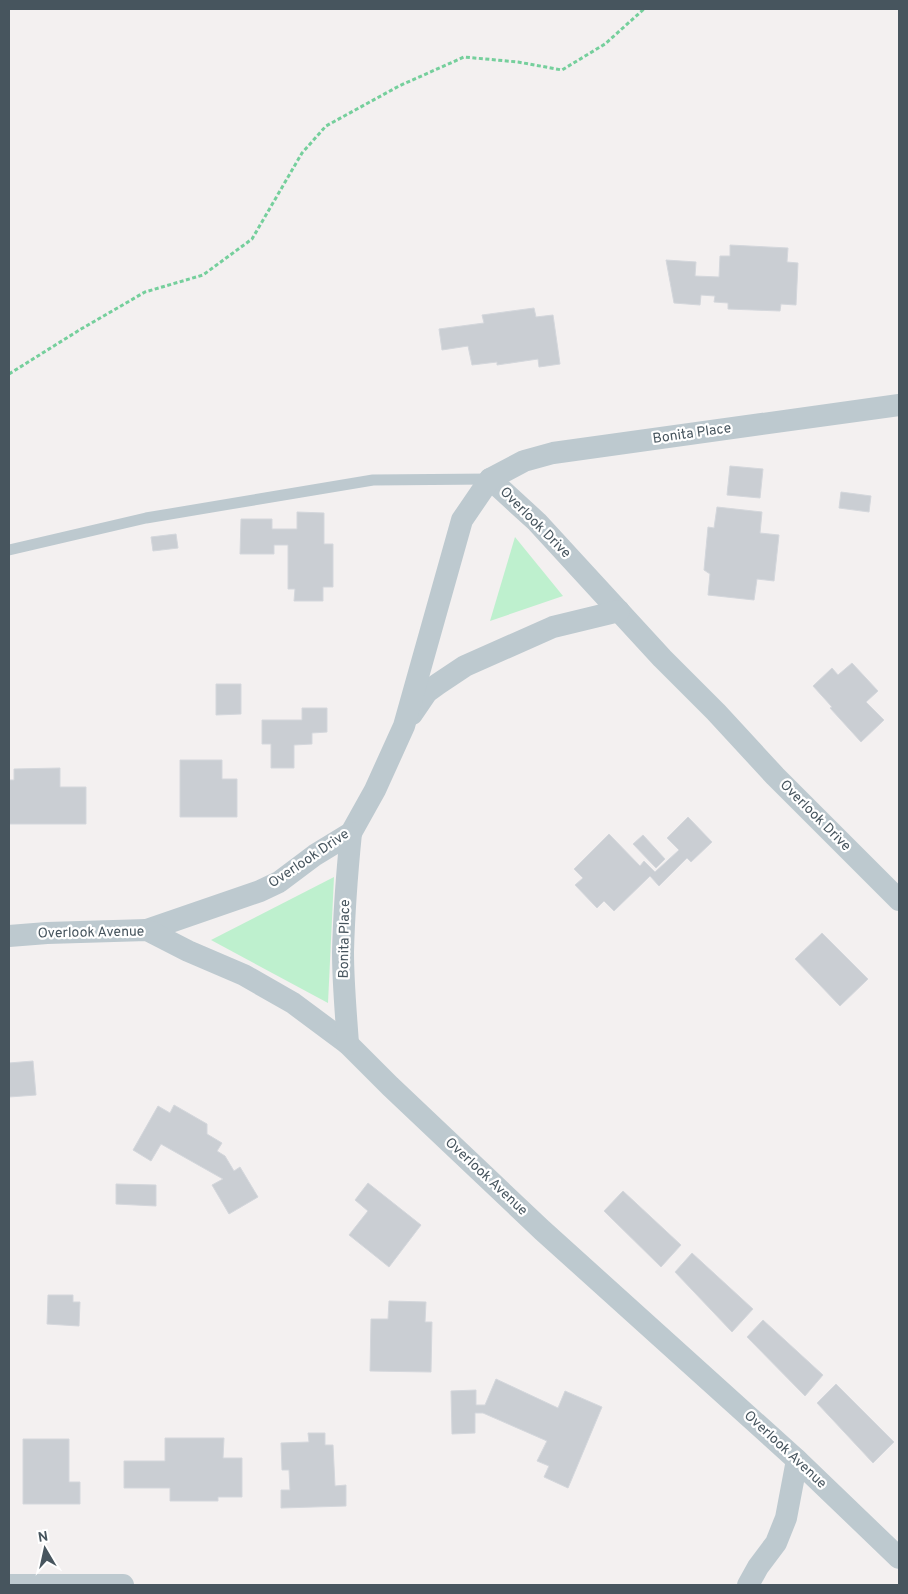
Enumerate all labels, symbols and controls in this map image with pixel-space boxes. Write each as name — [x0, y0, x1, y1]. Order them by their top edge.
street label: Bonita Place — [652, 420, 732, 448]
street label: Overlook Drive — [496, 484, 574, 562]
street label: Overlook Drive — [776, 777, 854, 855]
street label: Overlook Drive — [265, 826, 353, 892]
street label: Bonita Place — [336, 899, 354, 979]
street label: Overlook Avenue — [38, 924, 144, 942]
street label: Overlook Avenue — [441, 1134, 531, 1220]
street label: Overlook Avenue — [740, 1407, 830, 1493]
north arrow — [20, 1524, 70, 1574]
text: N — [37, 1528, 50, 1547]

